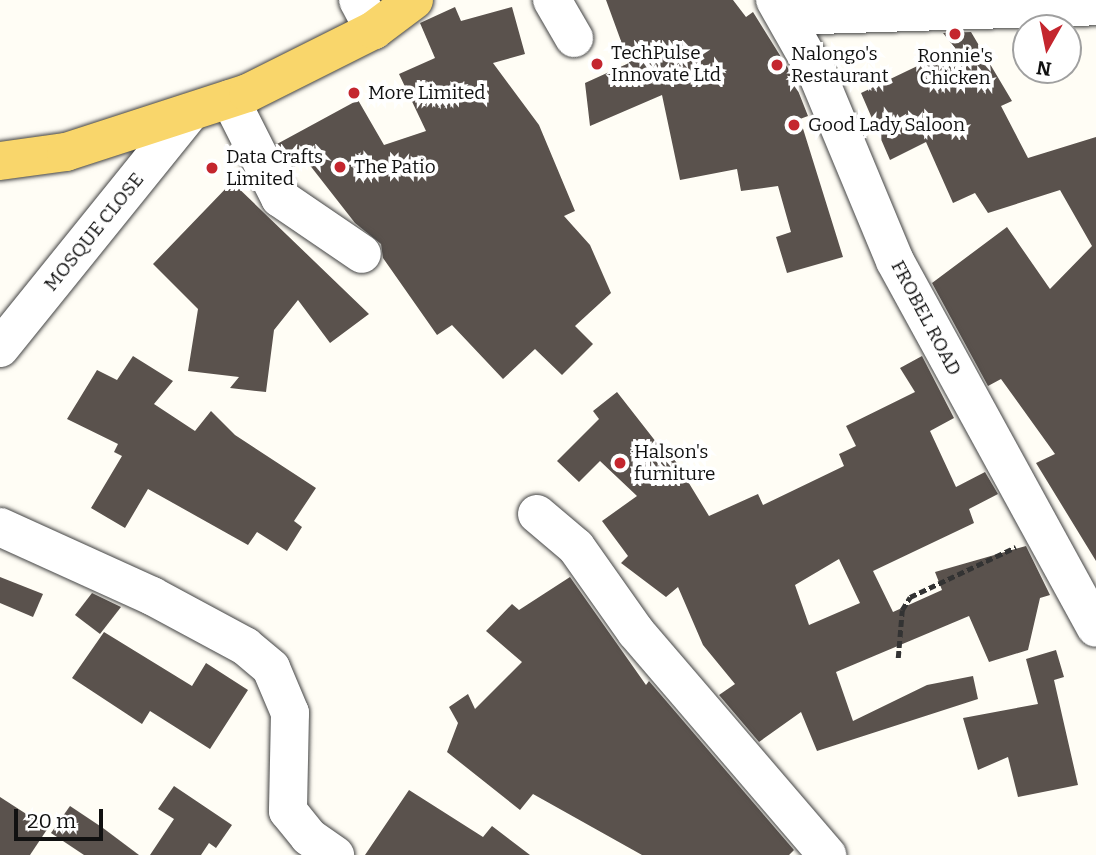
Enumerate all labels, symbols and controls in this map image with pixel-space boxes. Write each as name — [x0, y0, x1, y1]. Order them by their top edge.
north arrow — [1012, 14, 1082, 84]
marker: Ronnie's Chicken — [947, 26, 963, 42]
place label: TechPulse Innovate Ltd — [611, 42, 721, 86]
place label: Nalongo's Restaurant — [791, 43, 889, 87]
place label: Ronnie's Chicken — [917, 45, 993, 89]
marker: TechPulse Innovate Ltd — [589, 56, 605, 72]
text: N — [1035, 56, 1053, 81]
marker: Nalongo's Restaurant — [769, 57, 785, 73]
place label: More Limited — [368, 82, 486, 104]
marker: More Limited — [346, 85, 362, 101]
place label: Good Lady Saloon — [808, 114, 965, 136]
marker: Good Lady Saloon — [786, 117, 802, 133]
place label: Data Crafts Limited — [226, 146, 323, 190]
place label: The Patio — [354, 156, 436, 178]
marker: The Patio — [332, 159, 348, 175]
marker: Data Crafts Limited — [204, 160, 220, 176]
street label: MOSQUE CLOSE — [39, 168, 149, 296]
street label: FROBEL ROAD — [886, 257, 966, 379]
place label: Halson's furniture — [634, 441, 715, 485]
marker: Halson's furniture — [612, 455, 628, 471]
scale bar — [18, 796, 107, 840]
text: 20 m — [27, 808, 76, 834]

